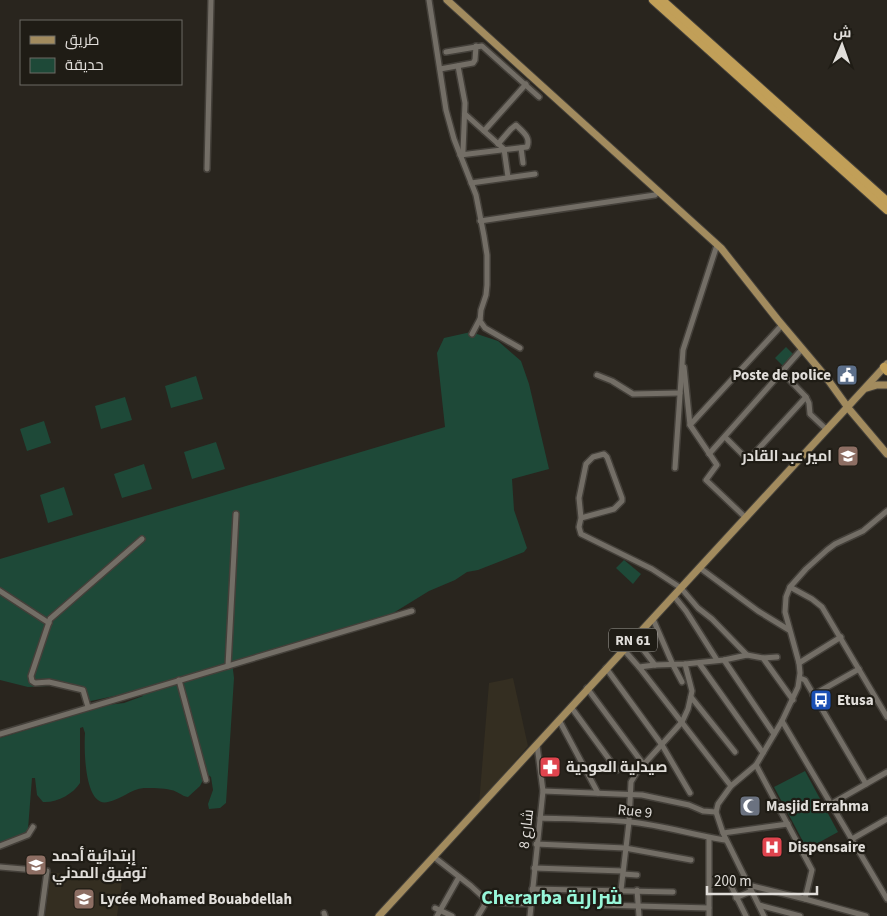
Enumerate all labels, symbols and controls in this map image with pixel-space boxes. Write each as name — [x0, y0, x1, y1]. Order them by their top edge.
legend — [20, 20, 182, 85]
north arrow — [817, 20, 867, 70]
text: ش — [833, 23, 852, 43]
text: طريق — [65, 30, 99, 51]
text: حديقة — [65, 55, 104, 76]
public building icon: Poste de police — [835, 363, 859, 387]
place label: Poste de police — [732, 365, 831, 386]
school or university icon: امير عبد القادر — [836, 444, 860, 468]
place label: امير عبد القادر — [741, 446, 832, 467]
road number: RN 61 — [609, 628, 657, 652]
bus stop icon: Etusa — [809, 688, 833, 712]
place label: Etusa — [837, 690, 874, 711]
pharmacy icon: صيدلية العودية — [538, 755, 562, 779]
place label: صيدلية العودية — [566, 757, 667, 778]
mosque icon: Masjid Errahma — [738, 794, 762, 818]
place label: Masjid Errahma — [766, 796, 869, 817]
street label: Rue 9 — [617, 799, 653, 824]
street label: شارع 8 — [514, 808, 539, 850]
hospital icon: Dispensaire — [760, 835, 784, 859]
place label: Dispensaire — [788, 837, 866, 858]
place label: إبتدائية أحمد توفيق المدني — [52, 846, 147, 885]
school or university icon: إبتدائية أحمد توفيق المدني — [24, 853, 48, 877]
scale bar — [707, 864, 817, 896]
text: 200 m — [714, 871, 752, 892]
district label: Cherarba شراربة — [481, 884, 623, 912]
school or university icon: Lycée Mohamed Bouabdellah — [72, 887, 96, 911]
place label: Lycée Mohamed Bouabdellah — [100, 889, 292, 910]

